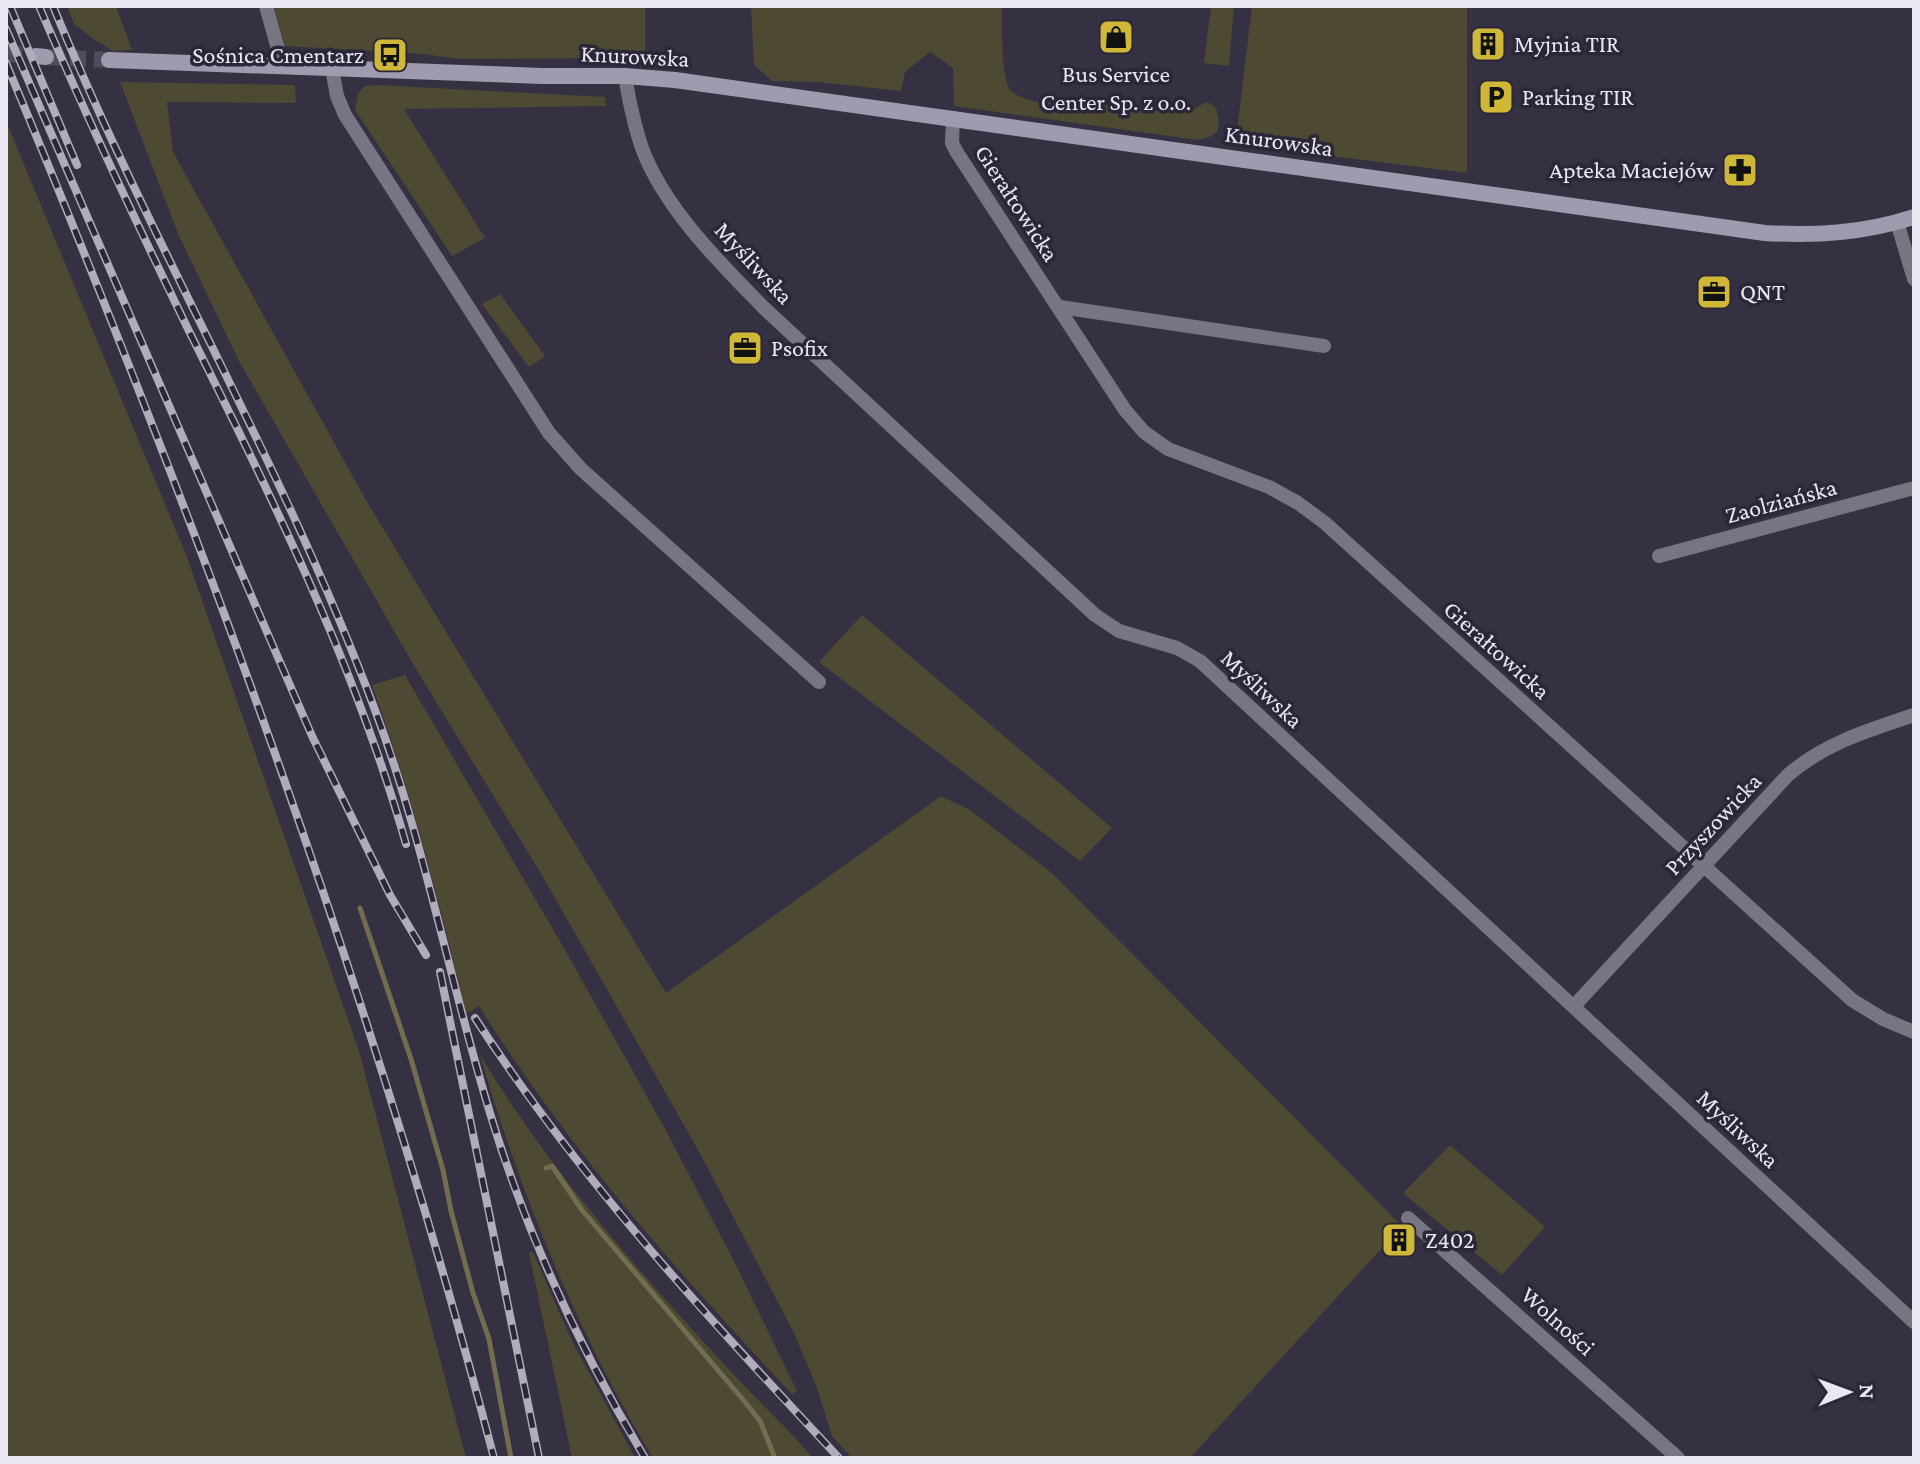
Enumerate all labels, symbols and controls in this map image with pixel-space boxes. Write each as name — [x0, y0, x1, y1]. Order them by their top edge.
shop icon: Bus Service Center Sp. z o.o. — [1097, 18, 1135, 56]
building icon: Myjnia TIR — [1469, 25, 1507, 63]
place label: Myjnia TIR — [1514, 30, 1620, 57]
bus stop icon: Sośnica Cmentarz — [371, 36, 409, 74]
street label: Knurowska — [580, 39, 690, 72]
place label: Sośnica Cmentarz — [192, 41, 364, 68]
place label: Bus Service Center Sp. z o.o. — [1041, 60, 1191, 115]
parking icon: Parking TIR — [1477, 78, 1515, 116]
place label: Parking TIR — [1522, 83, 1634, 110]
street label: Knurowska — [1223, 120, 1335, 161]
street label: Gierałtowicka — [970, 139, 1065, 266]
pharmacy icon: Apteka Maciejów — [1721, 151, 1759, 189]
place label: Apteka Maciejów — [1549, 156, 1714, 183]
street label: Myśliwska — [710, 216, 799, 309]
office icon: QNT — [1695, 273, 1733, 311]
place label: QNT — [1740, 278, 1785, 305]
office icon: Psofix — [726, 329, 764, 367]
place label: Psofix — [771, 334, 828, 361]
street label: Zaolziańska — [1722, 473, 1839, 528]
street label: Gierałtowicka — [1439, 595, 1556, 704]
street label: Myśliwska — [1216, 644, 1309, 733]
street label: Przyszowicka — [1659, 767, 1767, 880]
street label: Myśliwska — [1692, 1084, 1785, 1173]
building icon: Z402 — [1380, 1221, 1418, 1259]
place label: Z402 — [1425, 1226, 1475, 1253]
street label: Wolności — [1516, 1281, 1601, 1361]
north arrow — [1808, 1352, 1888, 1432]
text: N — [1855, 1384, 1880, 1399]

